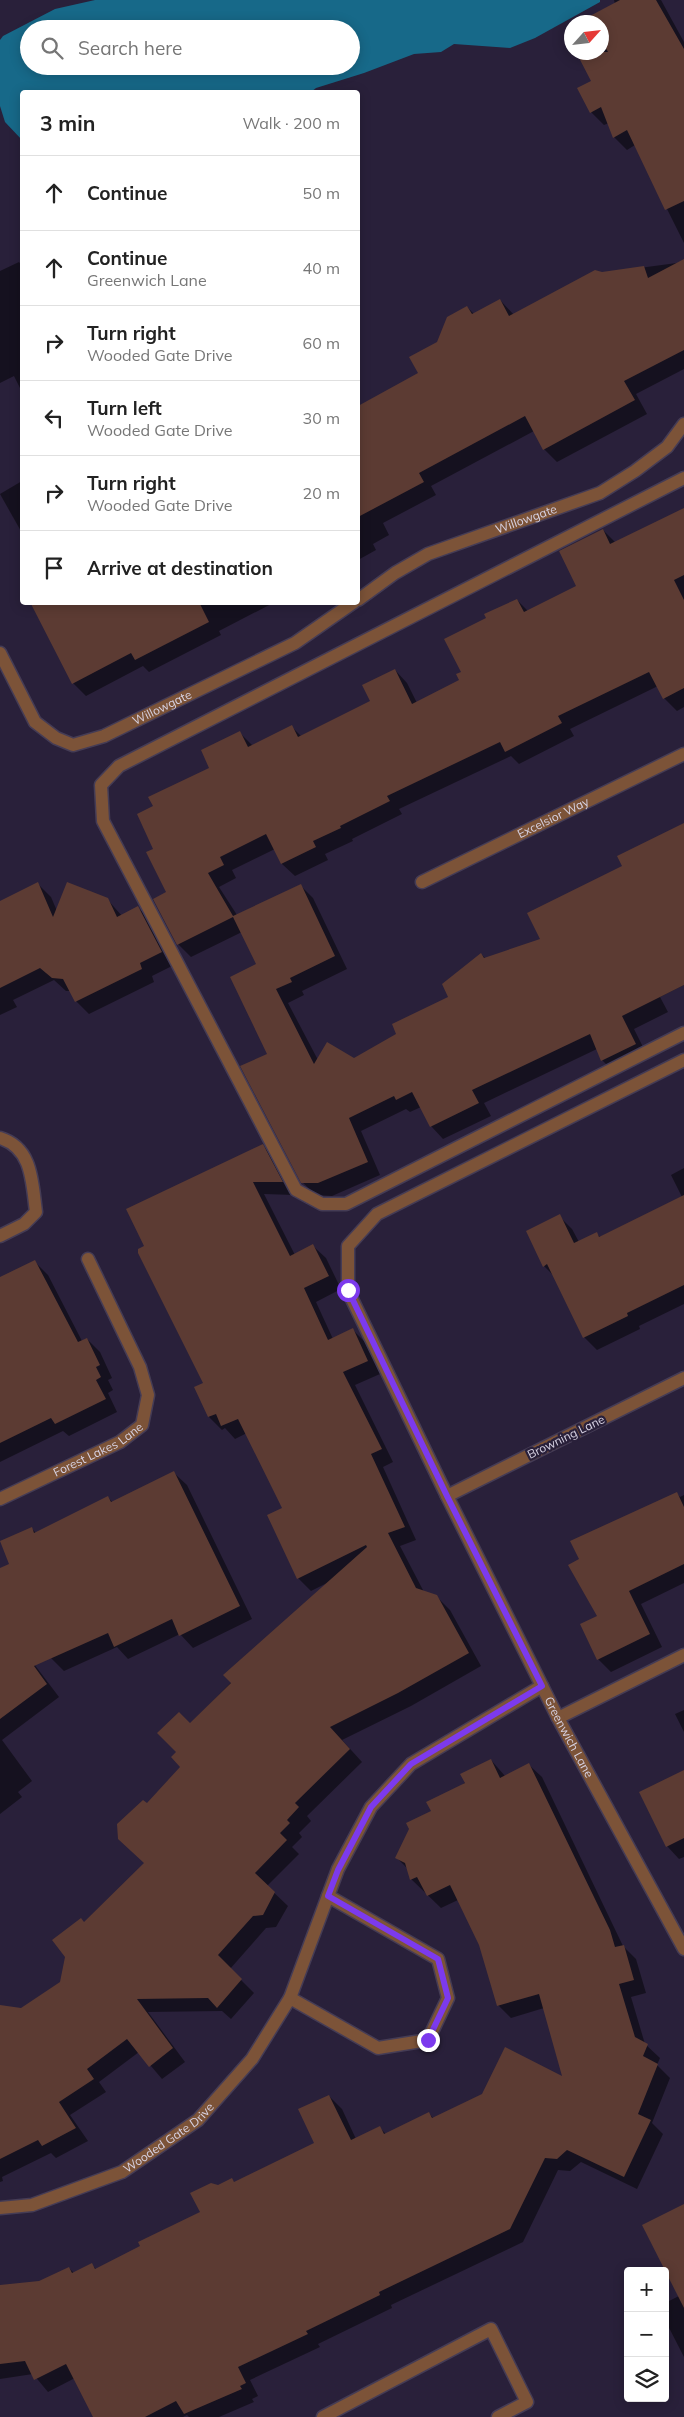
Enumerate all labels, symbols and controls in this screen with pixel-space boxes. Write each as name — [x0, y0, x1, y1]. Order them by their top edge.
north arrow — [564, 15, 609, 60]
search box — [20, 20, 360, 75]
icon: search — [38, 34, 66, 62]
text: Search here — [78, 36, 182, 60]
text: 3 min — [40, 110, 95, 136]
text: Walk · 200 m — [242, 113, 340, 133]
icon: ahead — [40, 179, 68, 207]
text: Continue — [87, 181, 167, 205]
text: 50 m — [303, 183, 340, 203]
text: Continue — [87, 246, 167, 270]
icon: ahead — [40, 254, 68, 282]
text: 40 m — [303, 258, 340, 278]
text: Greenwich Lane — [87, 270, 207, 290]
text: Turn right — [87, 321, 176, 345]
icon: right — [40, 329, 68, 357]
text: 60 m — [303, 333, 340, 353]
text: Wooded Gate Drive — [87, 345, 233, 365]
text: Turn left — [87, 396, 162, 420]
icon: left — [40, 404, 68, 432]
text: 30 m — [303, 408, 340, 428]
text: Wooded Gate Drive — [87, 420, 233, 440]
text: Turn right — [87, 471, 176, 495]
icon: right — [40, 479, 68, 507]
text: 20 m — [303, 483, 340, 503]
text: Wooded Gate Drive — [87, 495, 233, 515]
street label: Willowgate — [493, 501, 559, 537]
icon: arrive — [40, 554, 68, 582]
text: Arrive at destination — [87, 556, 273, 580]
street label: Willowgate — [130, 686, 194, 728]
street label: Excelsior Way — [515, 793, 592, 841]
route start — [337, 1279, 360, 1302]
street label: Browning Lane — [525, 1411, 607, 1462]
street label: Forest Lakes Lane — [51, 1419, 146, 1480]
street label: Greenwich Lane — [542, 1694, 597, 1780]
route end — [417, 2029, 440, 2052]
street label: Wooded Gate Drive — [120, 2099, 217, 2176]
map controls — [624, 2267, 669, 2402]
button: + — [624, 2267, 669, 2312]
button: − — [624, 2312, 669, 2357]
button: layers — [624, 2357, 669, 2402]

